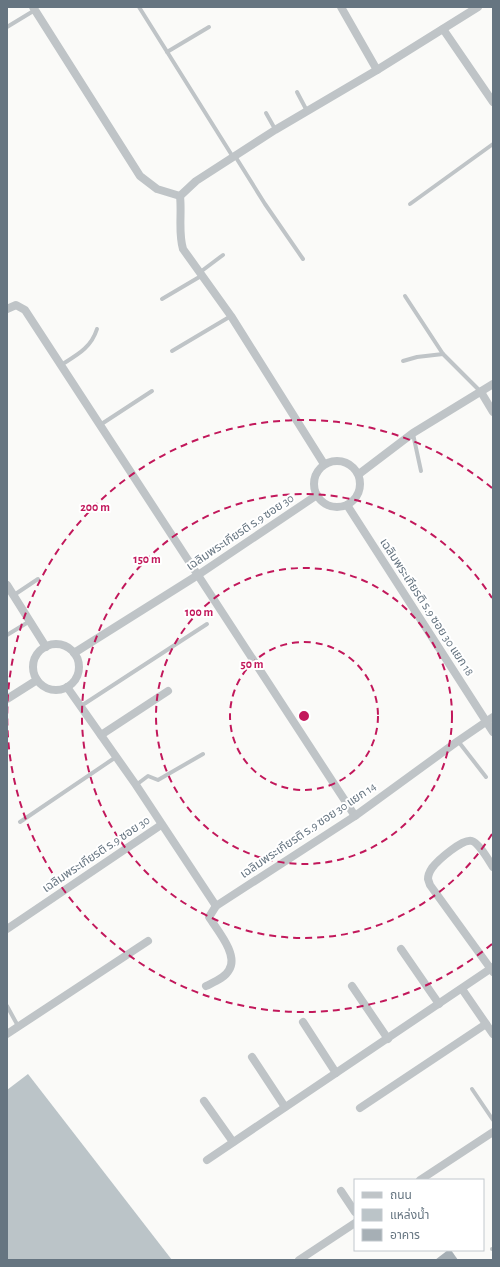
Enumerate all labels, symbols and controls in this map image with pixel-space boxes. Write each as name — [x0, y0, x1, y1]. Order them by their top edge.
street label: เฉลิมพระเกียรติ ร.9 ซอย 30 — [184, 492, 296, 572]
text: 200 m — [80, 501, 110, 513]
street label: เฉลิมพระเกียรติ ร.9 ซอย 30 แยก 18 — [378, 536, 476, 678]
text: 150 m — [133, 553, 161, 565]
text: 100 m — [185, 606, 213, 618]
text: 50 m — [241, 658, 264, 670]
centre of rings — [297, 709, 311, 723]
street label: เฉลิมพระเกียรติ ร.9 ซอย 30 แยก 14 — [238, 780, 378, 880]
street label: เฉลิมพระเกียรติ ร.9 ซอย 30 — [40, 814, 152, 894]
legend — [354, 1179, 484, 1251]
text: ถนน — [390, 1189, 412, 1201]
text: แหล่งน้ำ — [390, 1206, 429, 1221]
text: อาคาร — [390, 1229, 420, 1241]

